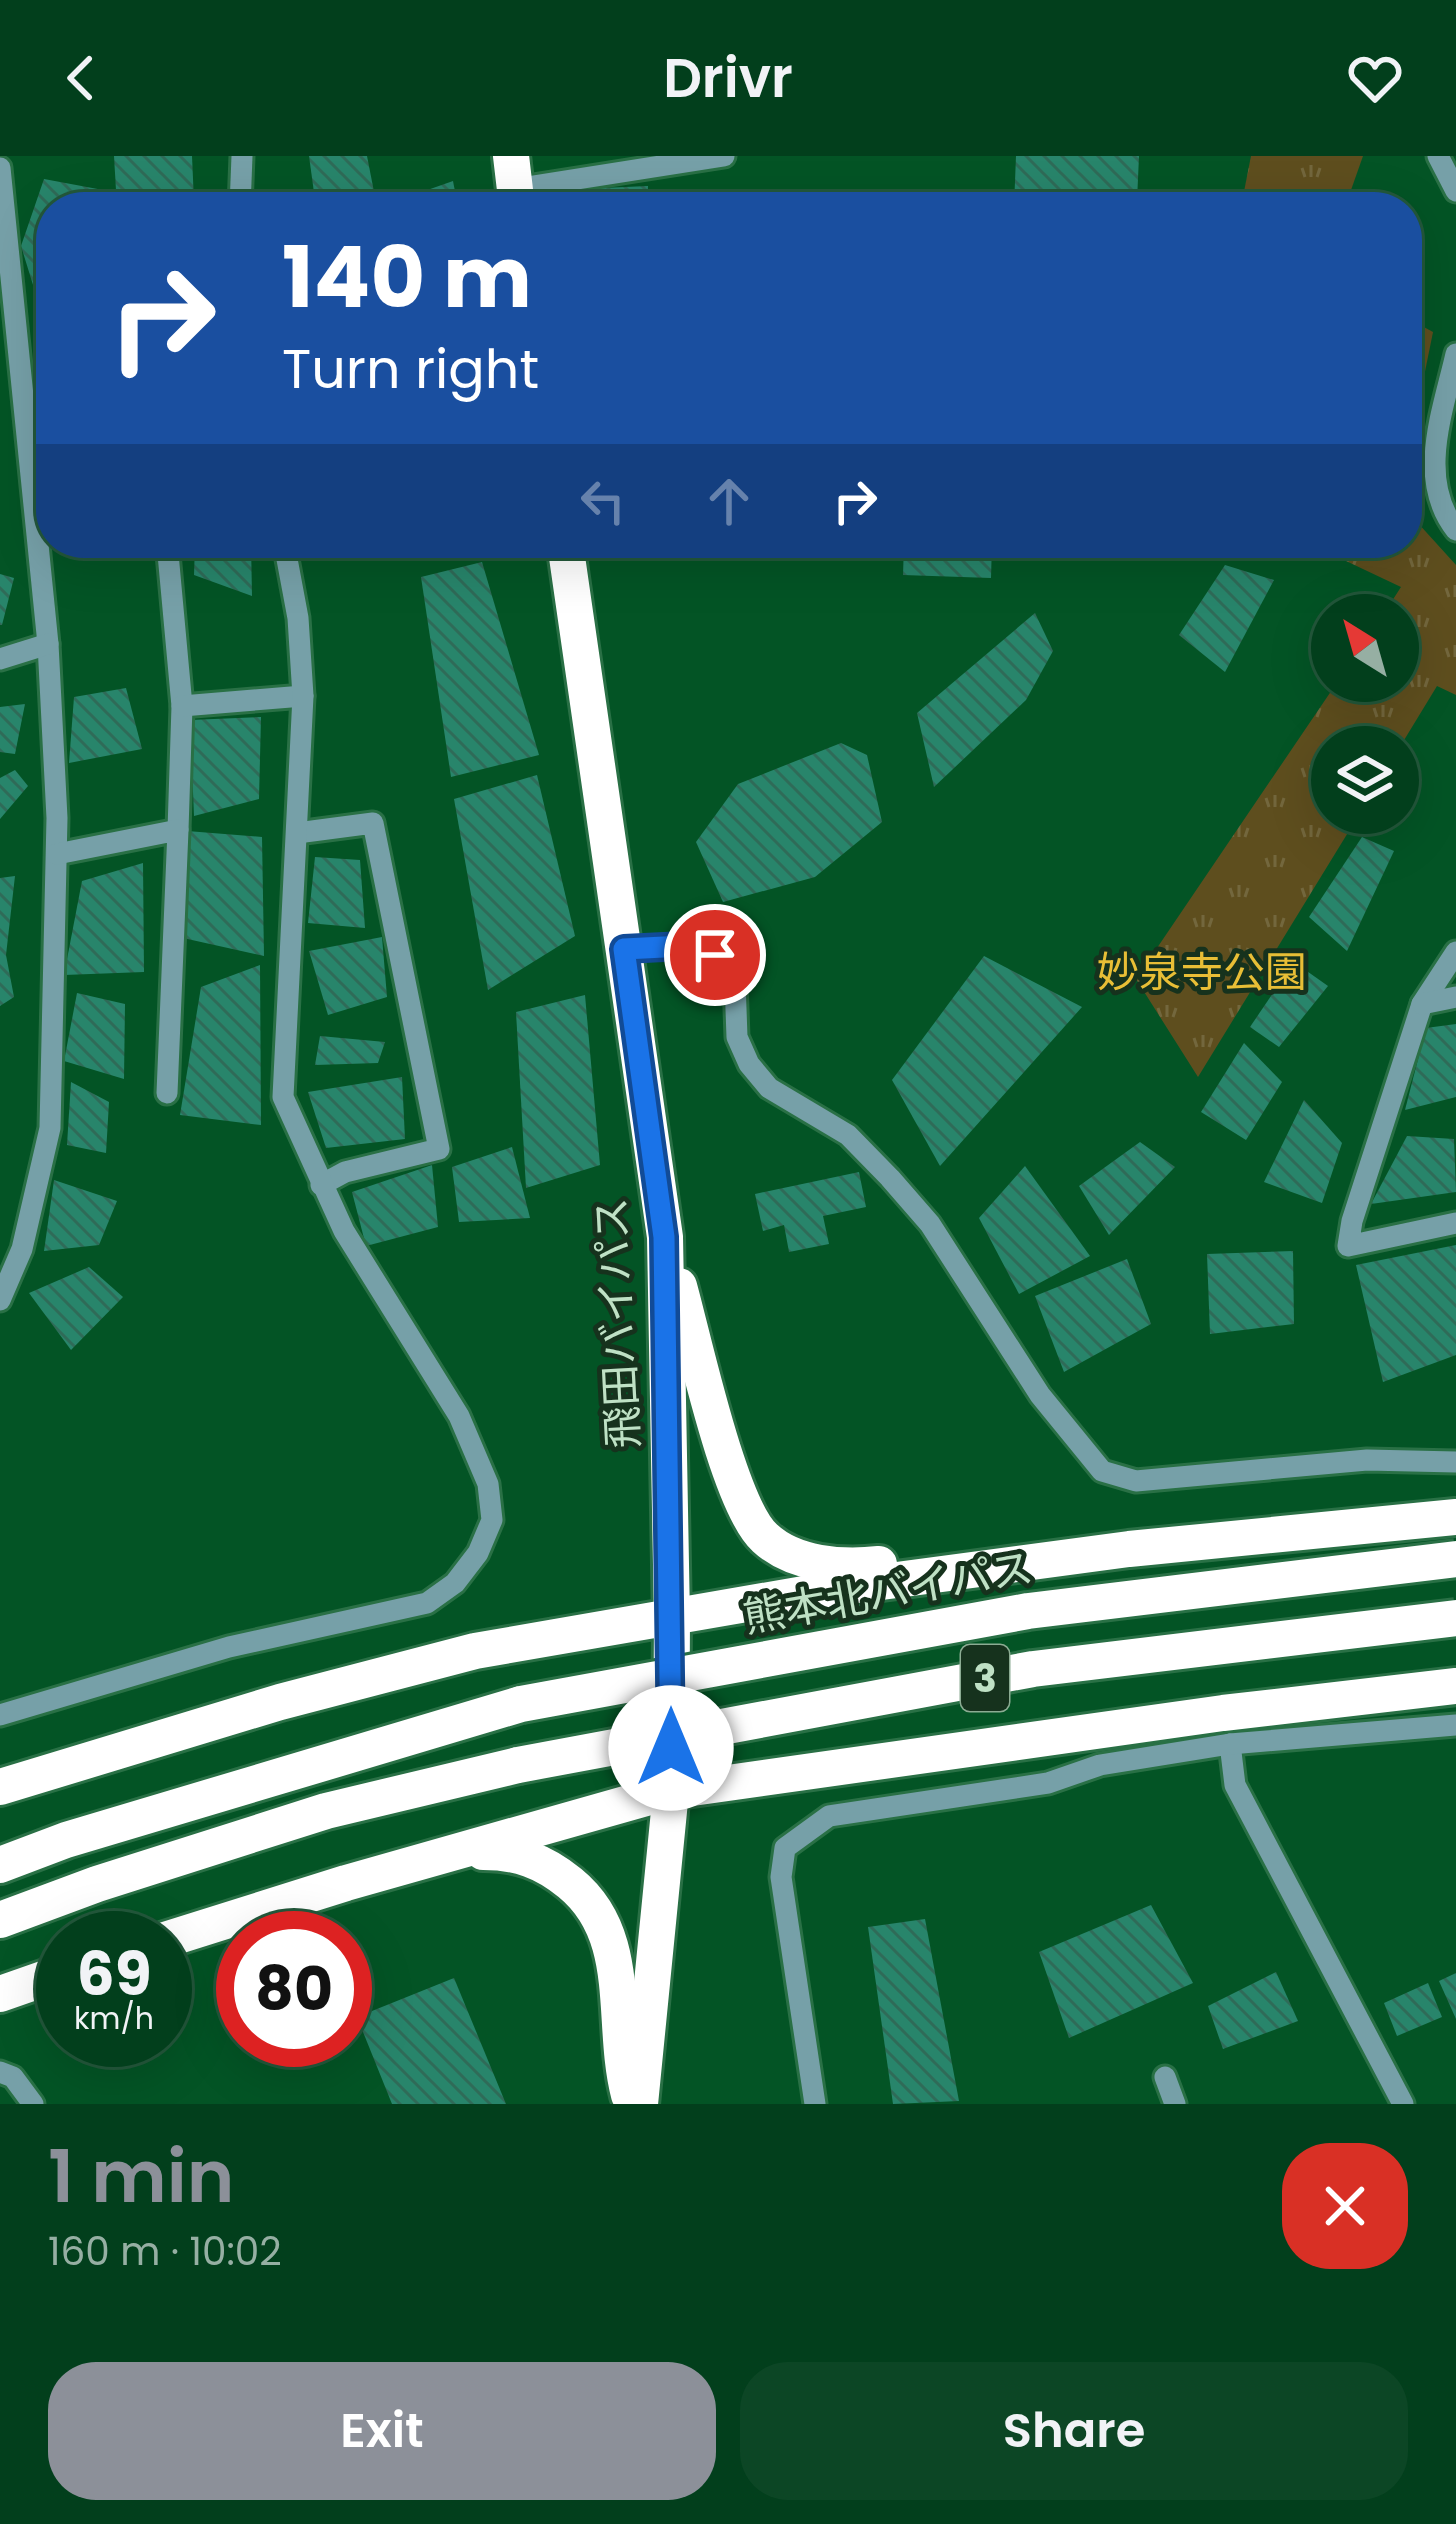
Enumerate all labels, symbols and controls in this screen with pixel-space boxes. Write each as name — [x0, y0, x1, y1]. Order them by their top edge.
text: Drivr — [663, 40, 793, 116]
icon: back — [48, 45, 114, 111]
icon: heart — [1342, 45, 1408, 111]
text: 140 m — [282, 219, 532, 336]
icon: right — [84, 240, 240, 396]
text: Turn right — [282, 331, 539, 407]
icon: left — [570, 468, 636, 534]
icon: ahead — [696, 468, 762, 534]
icon: right — [822, 468, 888, 534]
north arrow — [1311, 594, 1419, 702]
map controls — [1311, 594, 1419, 834]
button: layers — [1311, 726, 1419, 834]
pin — [664, 904, 766, 1006]
icon: arrive — [682, 922, 748, 988]
park label: 妙泉寺公園 — [1097, 943, 1307, 1002]
street label: 飛田バイパス — [581, 1196, 654, 1450]
street label: 熊本北バイパス — [739, 1538, 1038, 1647]
road number: 3 — [961, 1645, 1009, 1711]
position arrow — [608, 1685, 734, 1811]
speed limit sign: 80 — [216, 1911, 372, 2067]
text: 69 — [76, 1932, 152, 2016]
text: km/h — [74, 1997, 154, 2040]
text: 1 min — [48, 2126, 234, 2227]
button: close — [1282, 2143, 1408, 2269]
text: 160 m · 10:02 — [48, 2224, 282, 2279]
button: Exit — [48, 2362, 716, 2500]
button: Share — [740, 2362, 1408, 2500]

